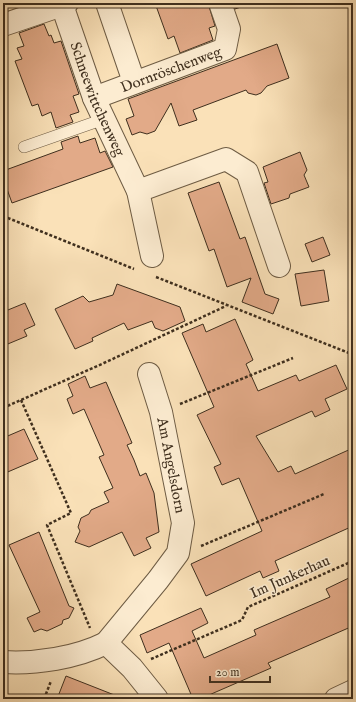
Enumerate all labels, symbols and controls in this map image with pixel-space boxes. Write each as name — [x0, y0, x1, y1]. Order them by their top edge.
street label: Schneewittchenweg — [66, 39, 130, 160]
street label: Dornröschenweg — [118, 41, 225, 97]
street label: Am Angelsdorn — [153, 415, 190, 515]
street label: Im Junkerhau — [247, 551, 333, 603]
scale bar — [210, 658, 270, 684]
text: 20 m — [216, 665, 239, 680]

